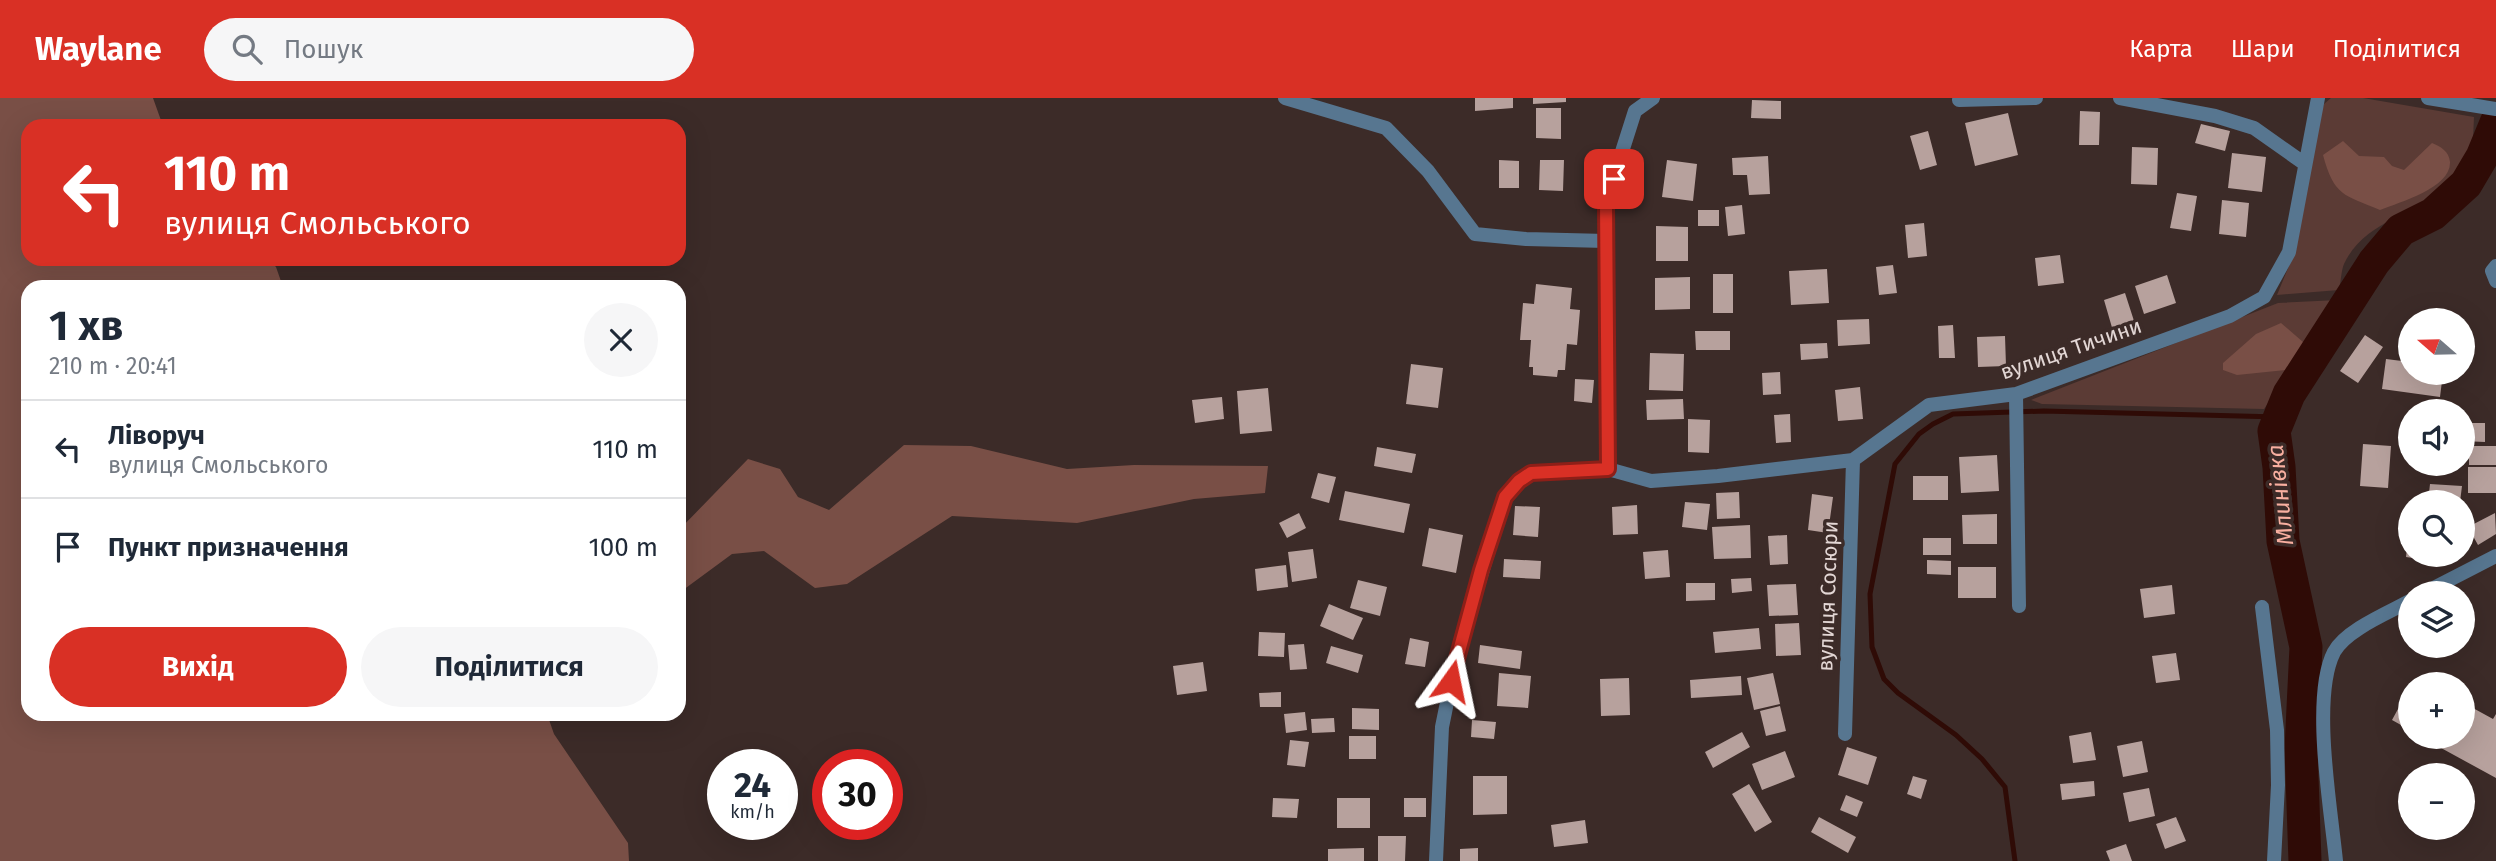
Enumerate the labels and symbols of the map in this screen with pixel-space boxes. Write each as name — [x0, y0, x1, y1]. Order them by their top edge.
pin — [1584, 149, 1644, 209]
north arrow — [2398, 308, 2474, 385]
street label: вулиця Тичини — [1997, 313, 2145, 385]
water label: Млинівка — [2261, 443, 2299, 547]
street label: вулиця Сосюри — [1812, 520, 1844, 672]
position arrow — [1414, 644, 1488, 718]
speed limit sign: 30 — [812, 749, 903, 840]

